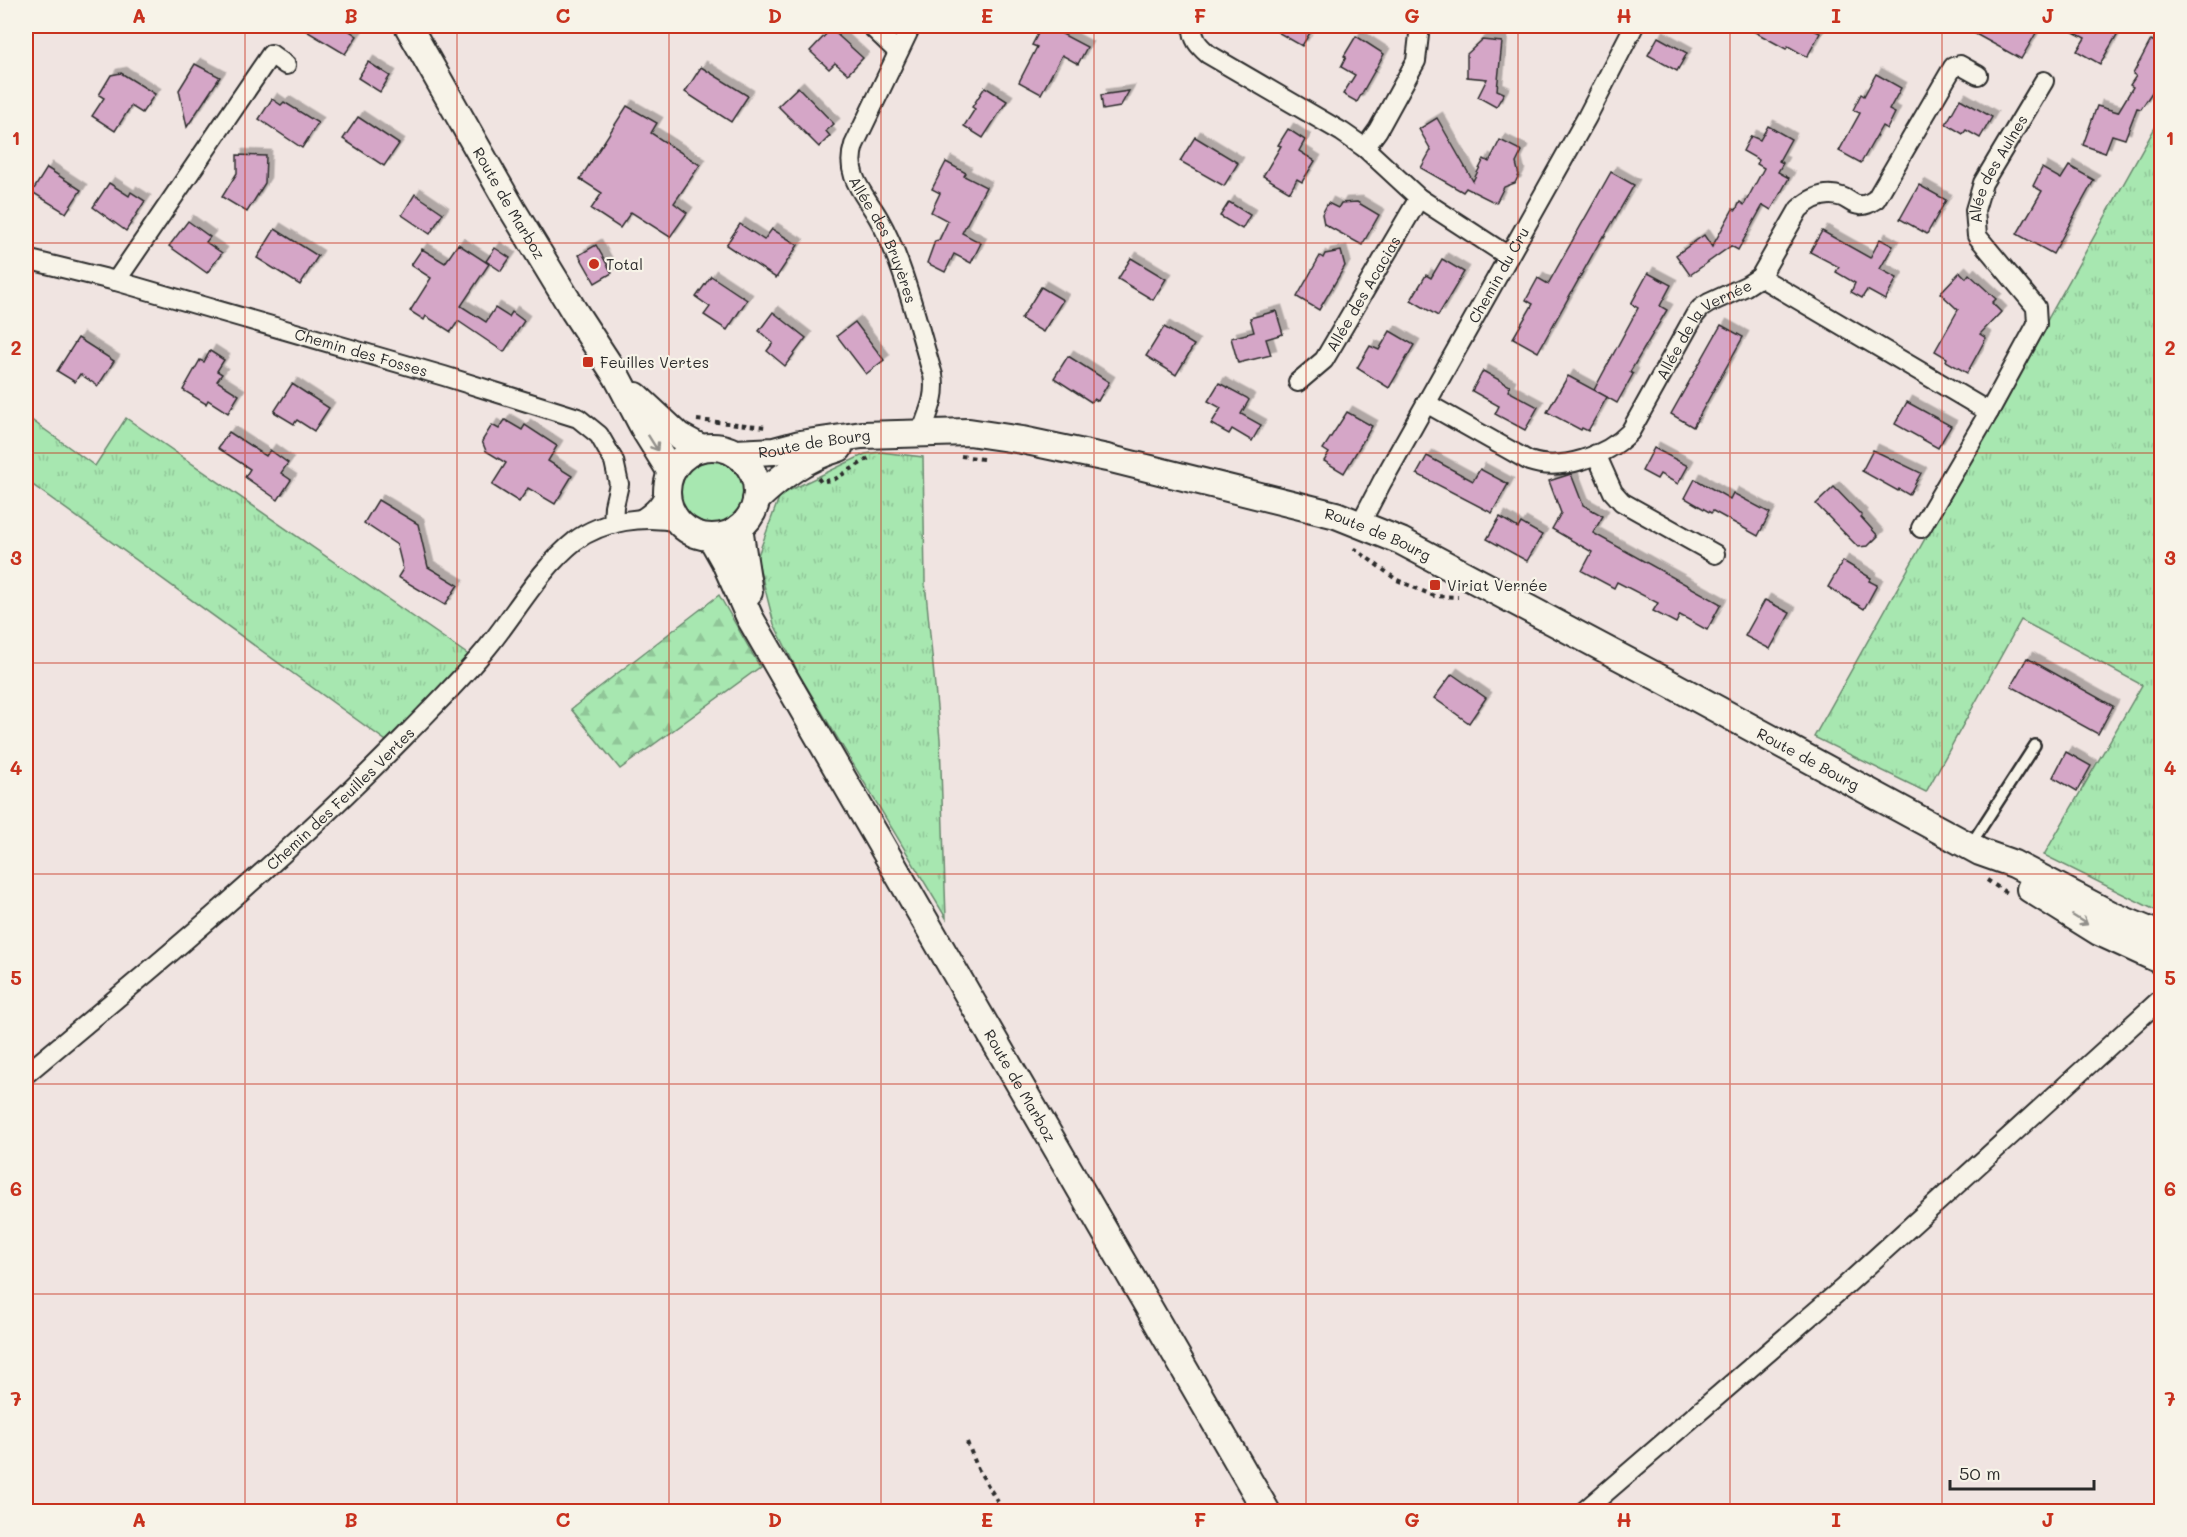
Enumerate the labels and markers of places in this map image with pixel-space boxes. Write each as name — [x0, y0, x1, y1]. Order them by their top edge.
place label: Total — [606, 254, 643, 274]
marker: Total — [587, 257, 601, 271]
place label: Feuilles Vertes — [600, 352, 709, 372]
marker: Feuilles Vertes — [581, 355, 595, 369]
place label: Viriat Vernée — [1447, 575, 1547, 595]
marker: Viriat Vernée — [1428, 578, 1442, 592]

